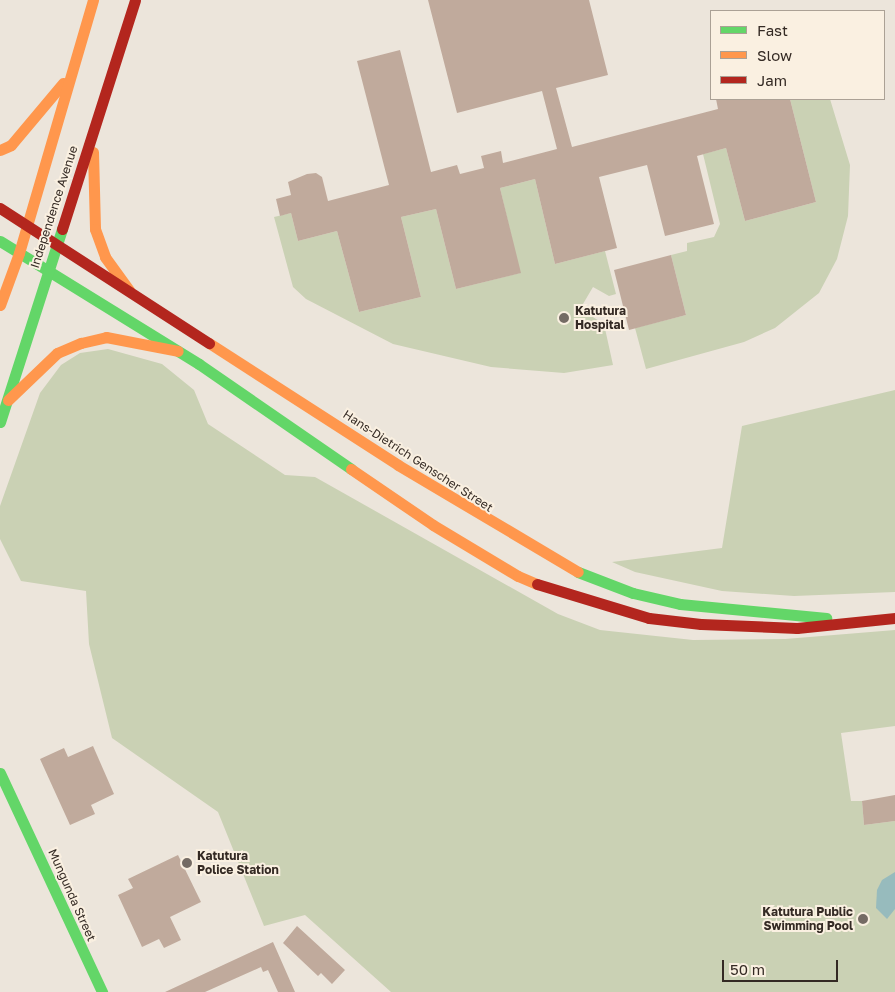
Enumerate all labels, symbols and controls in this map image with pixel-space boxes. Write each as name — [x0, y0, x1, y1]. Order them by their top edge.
legend — [710, 10, 885, 100]
text: Fast — [757, 21, 788, 39]
text: Slow — [757, 46, 792, 64]
text: Jam — [757, 71, 787, 89]
street label: Independence Avenue — [27, 144, 81, 270]
place label: Katutura Hospital — [575, 304, 626, 332]
marker: Katutura Hospital — [557, 311, 571, 325]
street label: Hans-Dietrich Genscher Street — [340, 407, 496, 515]
street label: Mungunda Street — [45, 847, 99, 943]
place label: Katutura Police Station — [197, 849, 279, 877]
marker: Katutura Police Station — [181, 857, 193, 869]
place label: Katutura Public Swimming Pool — [762, 905, 853, 933]
marker: Katutura Public Swimming Pool — [857, 913, 869, 925]
scale bar — [725, 950, 841, 982]
text: 50 m — [730, 960, 765, 978]

